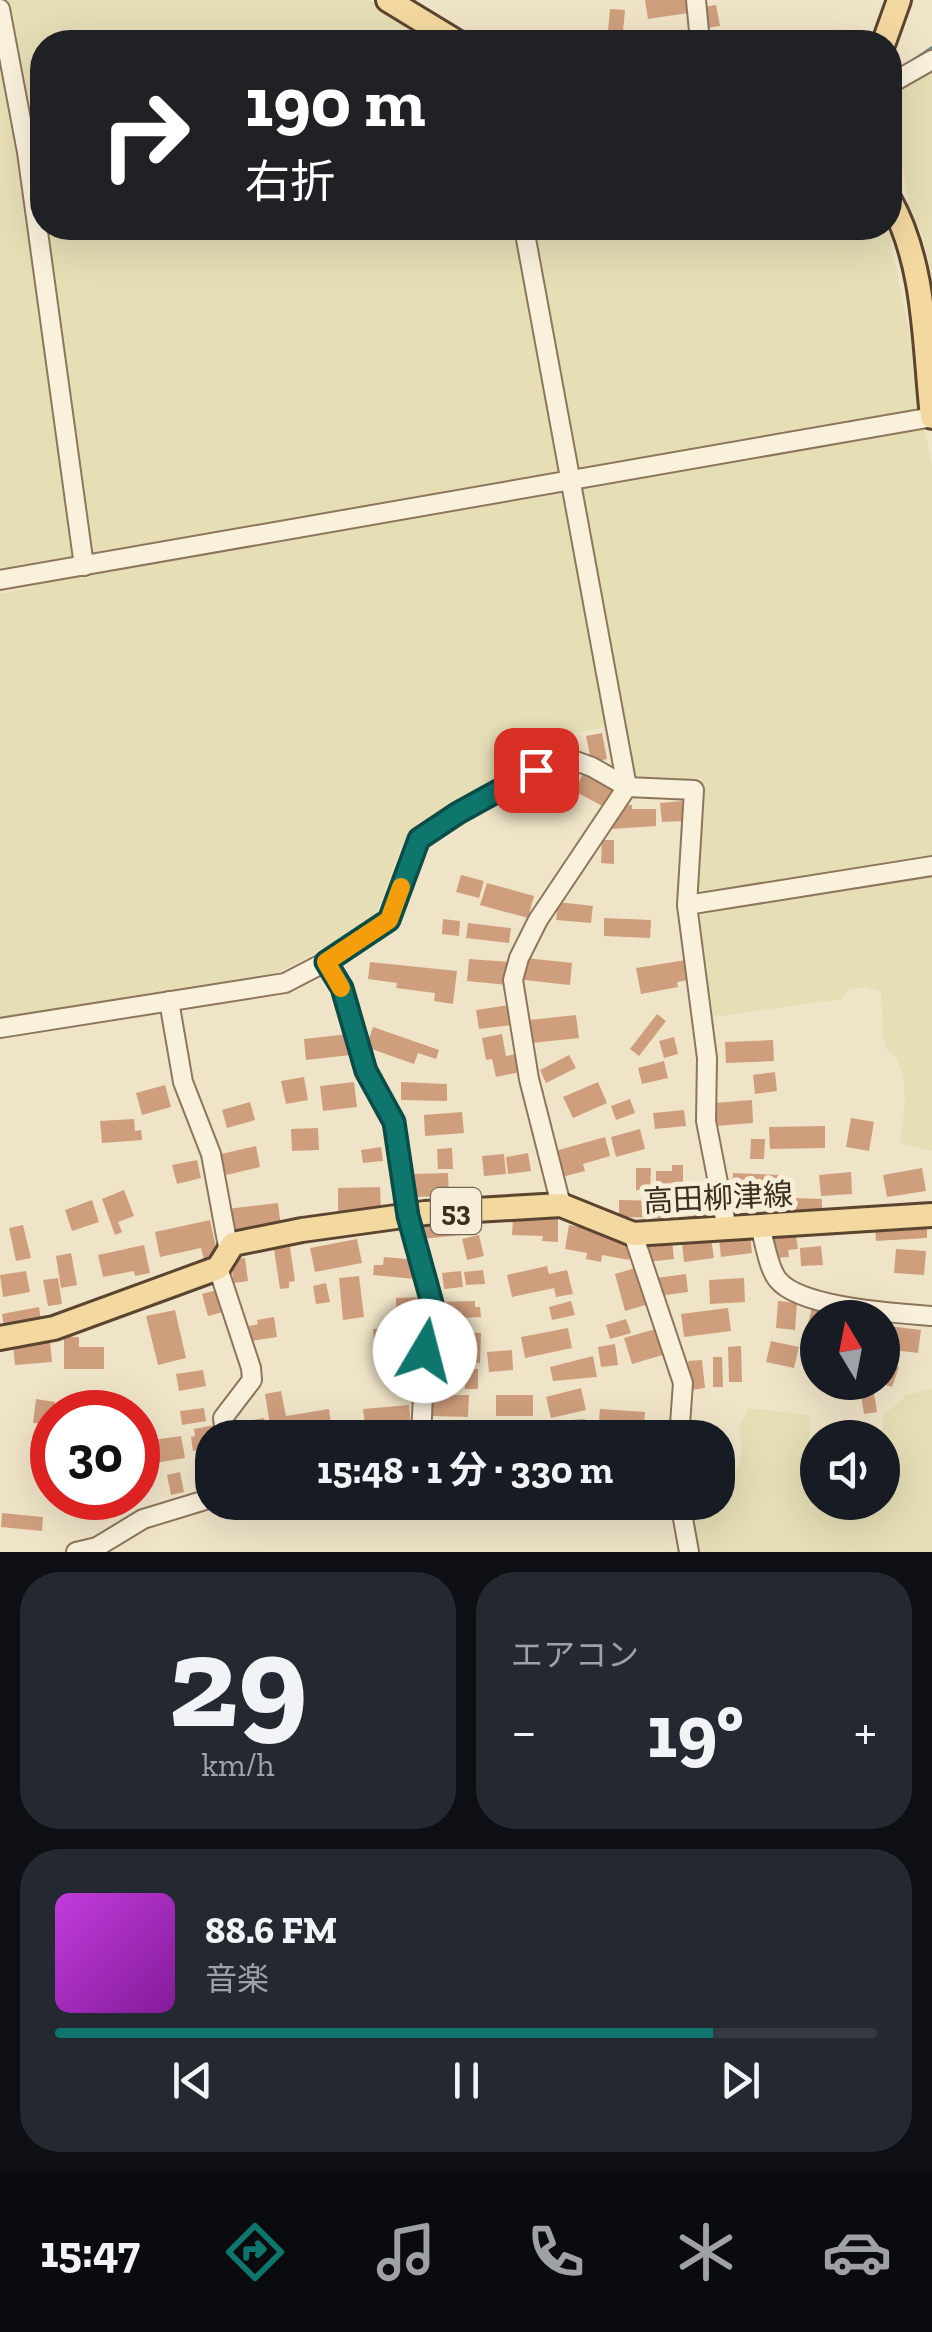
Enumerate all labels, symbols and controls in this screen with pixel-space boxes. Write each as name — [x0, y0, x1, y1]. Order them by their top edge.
text: 190 m — [245, 60, 425, 144]
icon: right — [80, 70, 210, 200]
text: 右折 — [245, 155, 335, 209]
pin — [494, 728, 579, 813]
icon: arrive — [509, 743, 564, 798]
street label: 高田柳津線 — [642, 1176, 794, 1220]
road number: 53 — [431, 1188, 481, 1234]
position arrow — [373, 1299, 477, 1403]
north arrow — [800, 1300, 900, 1400]
map controls — [800, 1300, 900, 1520]
speed limit sign: 30 — [30, 1390, 160, 1520]
button: sound — [800, 1420, 900, 1520]
text: 15:48 · 1 分 · 330 m — [317, 1447, 613, 1493]
text: 29 — [168, 1603, 308, 1759]
text: エアコン — [511, 1636, 639, 1674]
text: 19° — [647, 1686, 744, 1776]
text: − — [511, 1698, 537, 1764]
text: + — [854, 1698, 877, 1764]
text: km/h — [201, 1746, 275, 1784]
text: 88.6 FM — [205, 1907, 337, 1953]
text: 音楽 — [205, 1960, 269, 1998]
icon: previous — [165, 2053, 220, 2108]
icon: pause — [439, 2053, 494, 2108]
icon: next — [713, 2053, 768, 2108]
icon: directions — [220, 2217, 290, 2287]
icon: music — [371, 2217, 441, 2287]
icon: phone — [521, 2217, 591, 2287]
icon: climate — [671, 2217, 741, 2287]
icon: car — [822, 2217, 892, 2287]
text: 15:47 — [40, 2225, 140, 2279]

